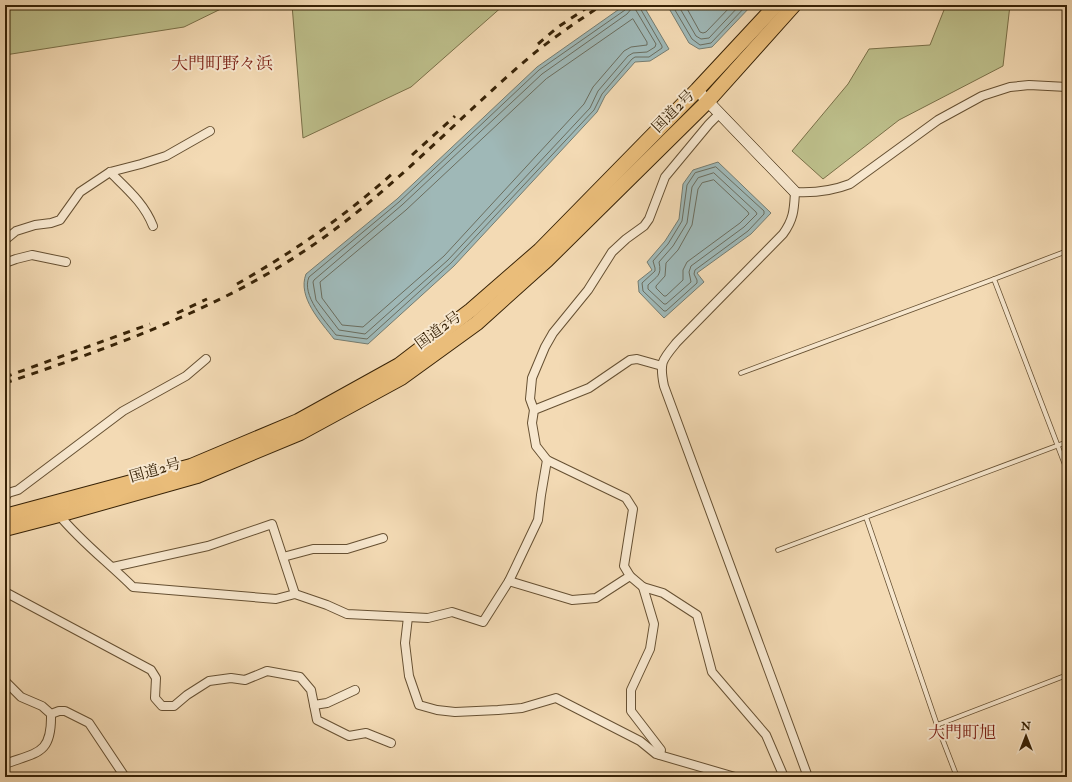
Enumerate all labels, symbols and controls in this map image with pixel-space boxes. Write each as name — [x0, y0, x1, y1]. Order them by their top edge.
district label: 大門町野々浜 — [171, 53, 273, 74]
street label: 国道2号 — [648, 86, 699, 137]
street label: 国道2号 — [411, 307, 465, 354]
street label: 国道2号 — [127, 454, 183, 487]
north arrow — [1006, 716, 1046, 756]
text: N — [1020, 720, 1032, 733]
district label: 大門町旭 — [928, 722, 996, 743]

